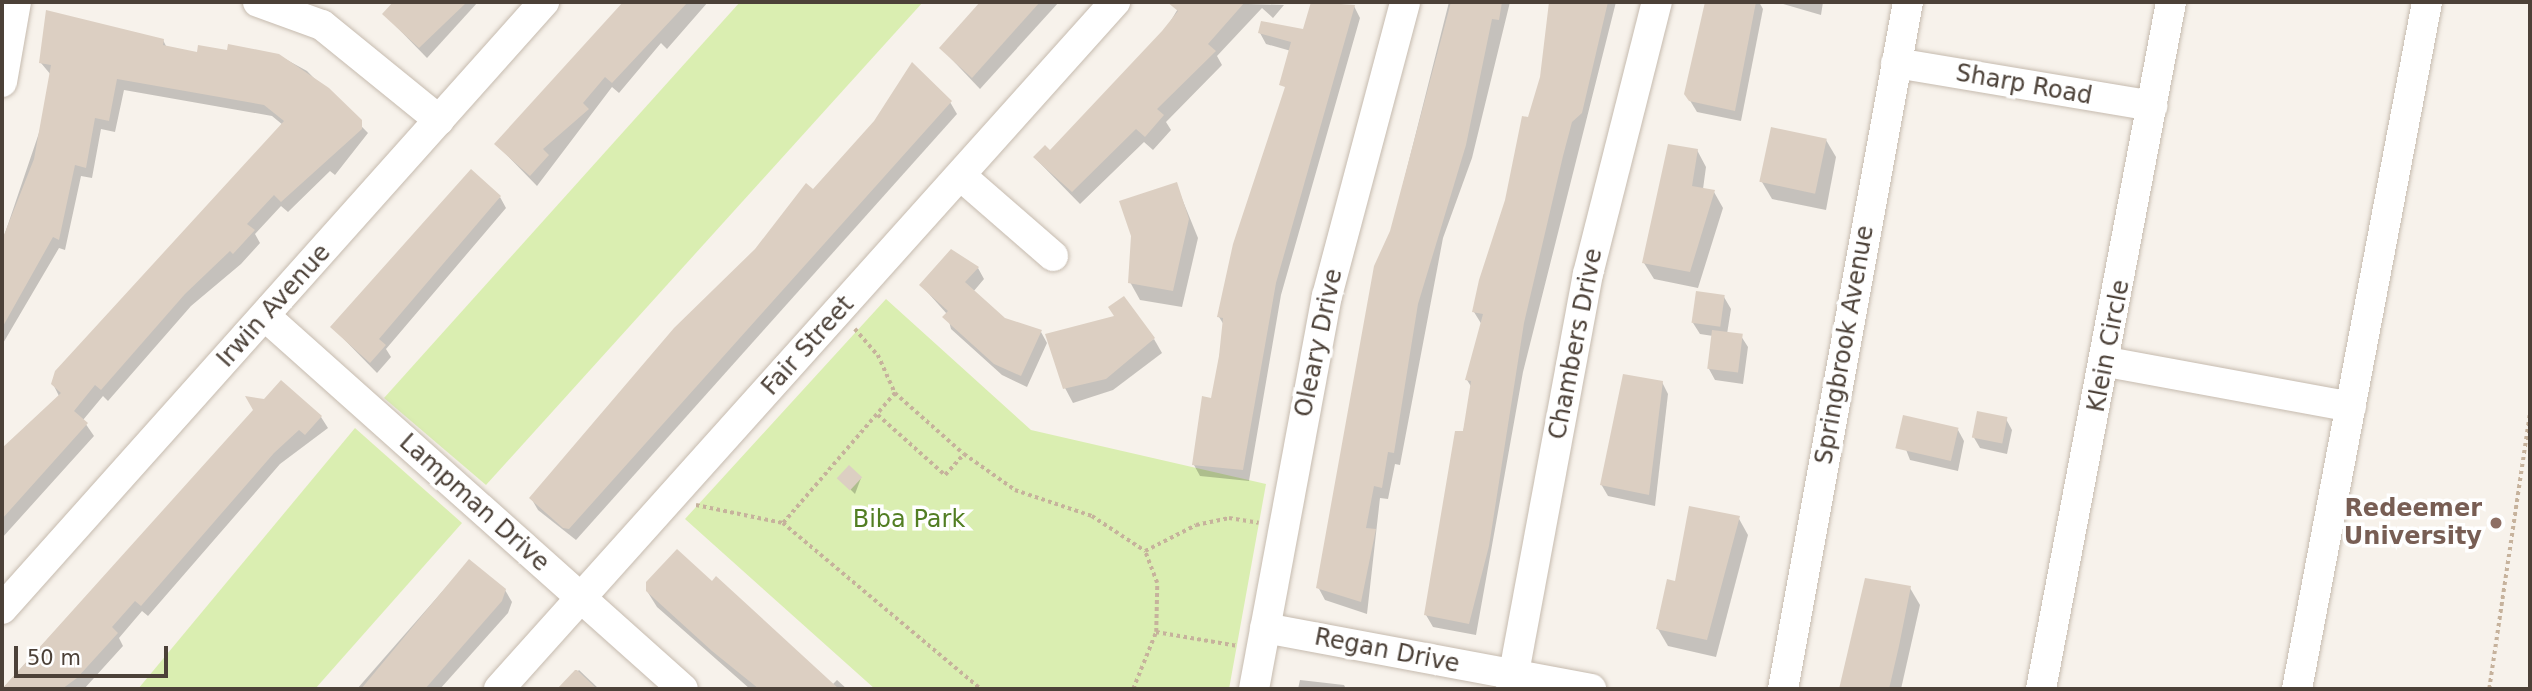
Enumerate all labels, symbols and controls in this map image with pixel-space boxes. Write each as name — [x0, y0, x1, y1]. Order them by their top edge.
street label: Sharp Road — [1953, 59, 2095, 111]
street label: Springbrook Avenue — [1810, 223, 1880, 467]
street label: Irwin Avenue — [211, 239, 337, 373]
street label: Chambers Drive — [1543, 246, 1609, 442]
street label: Oleary Drive — [1289, 266, 1349, 420]
street label: Klein Circle — [2082, 277, 2136, 415]
street label: Fair Street — [756, 291, 860, 401]
street label: Lampman Drive — [393, 428, 555, 578]
place label: Redeemer University — [2344, 495, 2482, 551]
park label: Biba Park — [853, 506, 965, 534]
marker: Redeemer University — [2488, 515, 2504, 531]
street label: Regan Drive — [1312, 623, 1462, 679]
scale bar — [18, 632, 172, 676]
text: 50 m — [27, 646, 81, 670]

